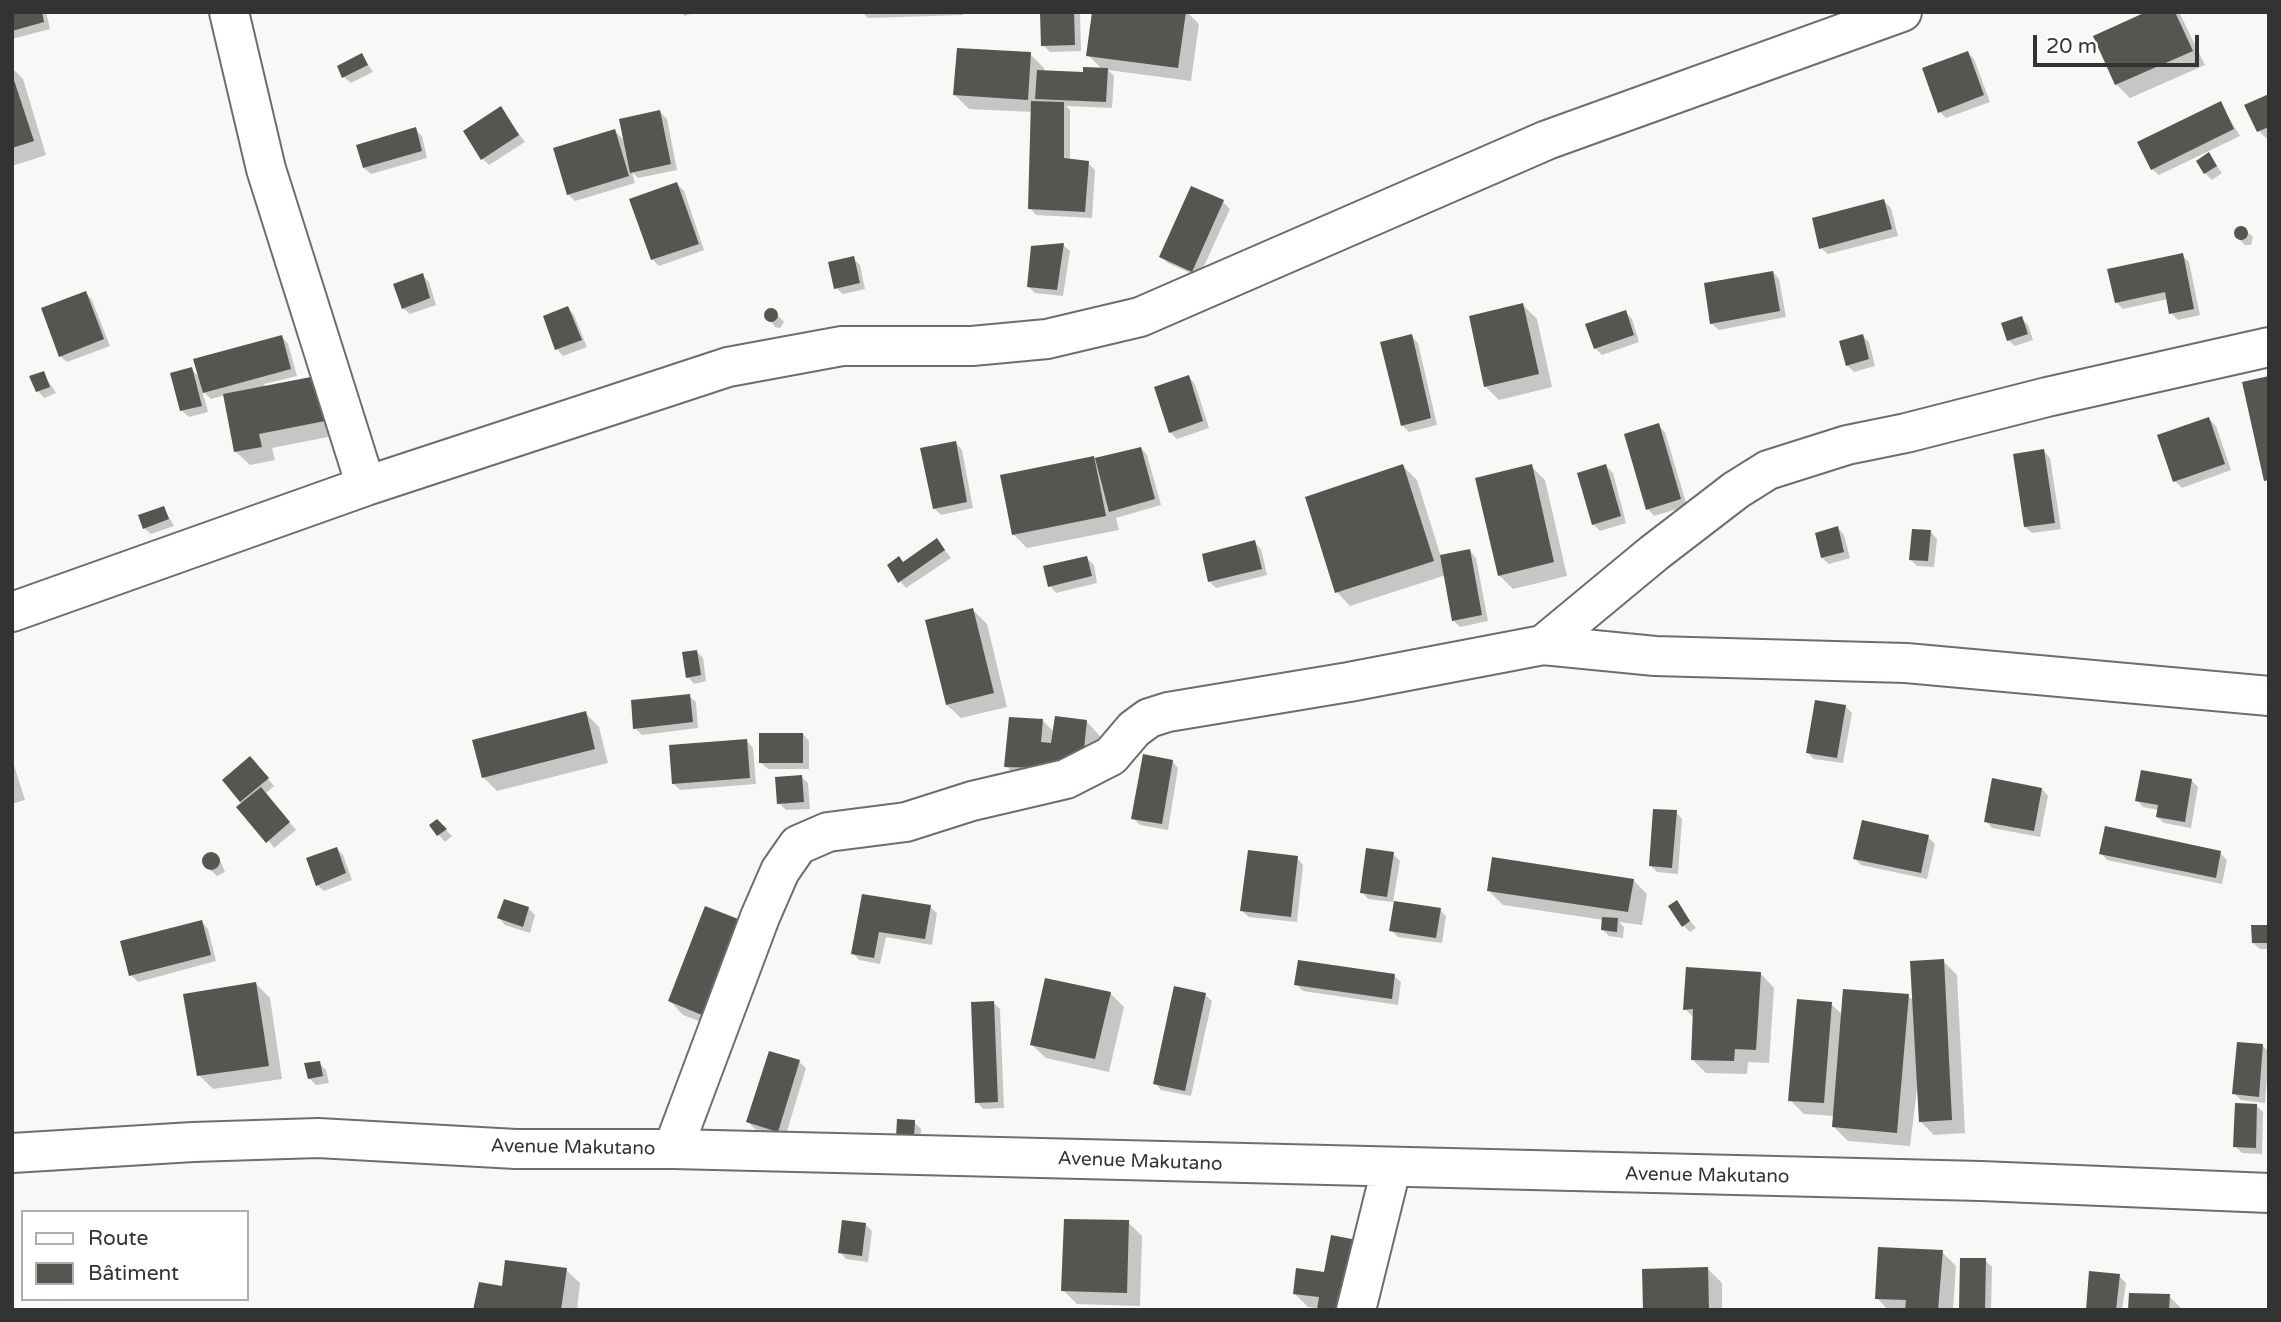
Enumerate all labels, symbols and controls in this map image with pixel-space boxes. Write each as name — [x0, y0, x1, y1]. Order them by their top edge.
scale bar — [2036, 21, 2202, 65]
text: 20 m — [2046, 34, 2097, 59]
street label: Avenue Makutano — [490, 1135, 656, 1161]
street label: Avenue Makutano — [1057, 1148, 1223, 1176]
street label: Avenue Makutano — [1624, 1163, 1790, 1189]
legend — [21, 1210, 248, 1301]
text: Route — [88, 1226, 148, 1251]
text: Bâtiment — [88, 1261, 179, 1286]

